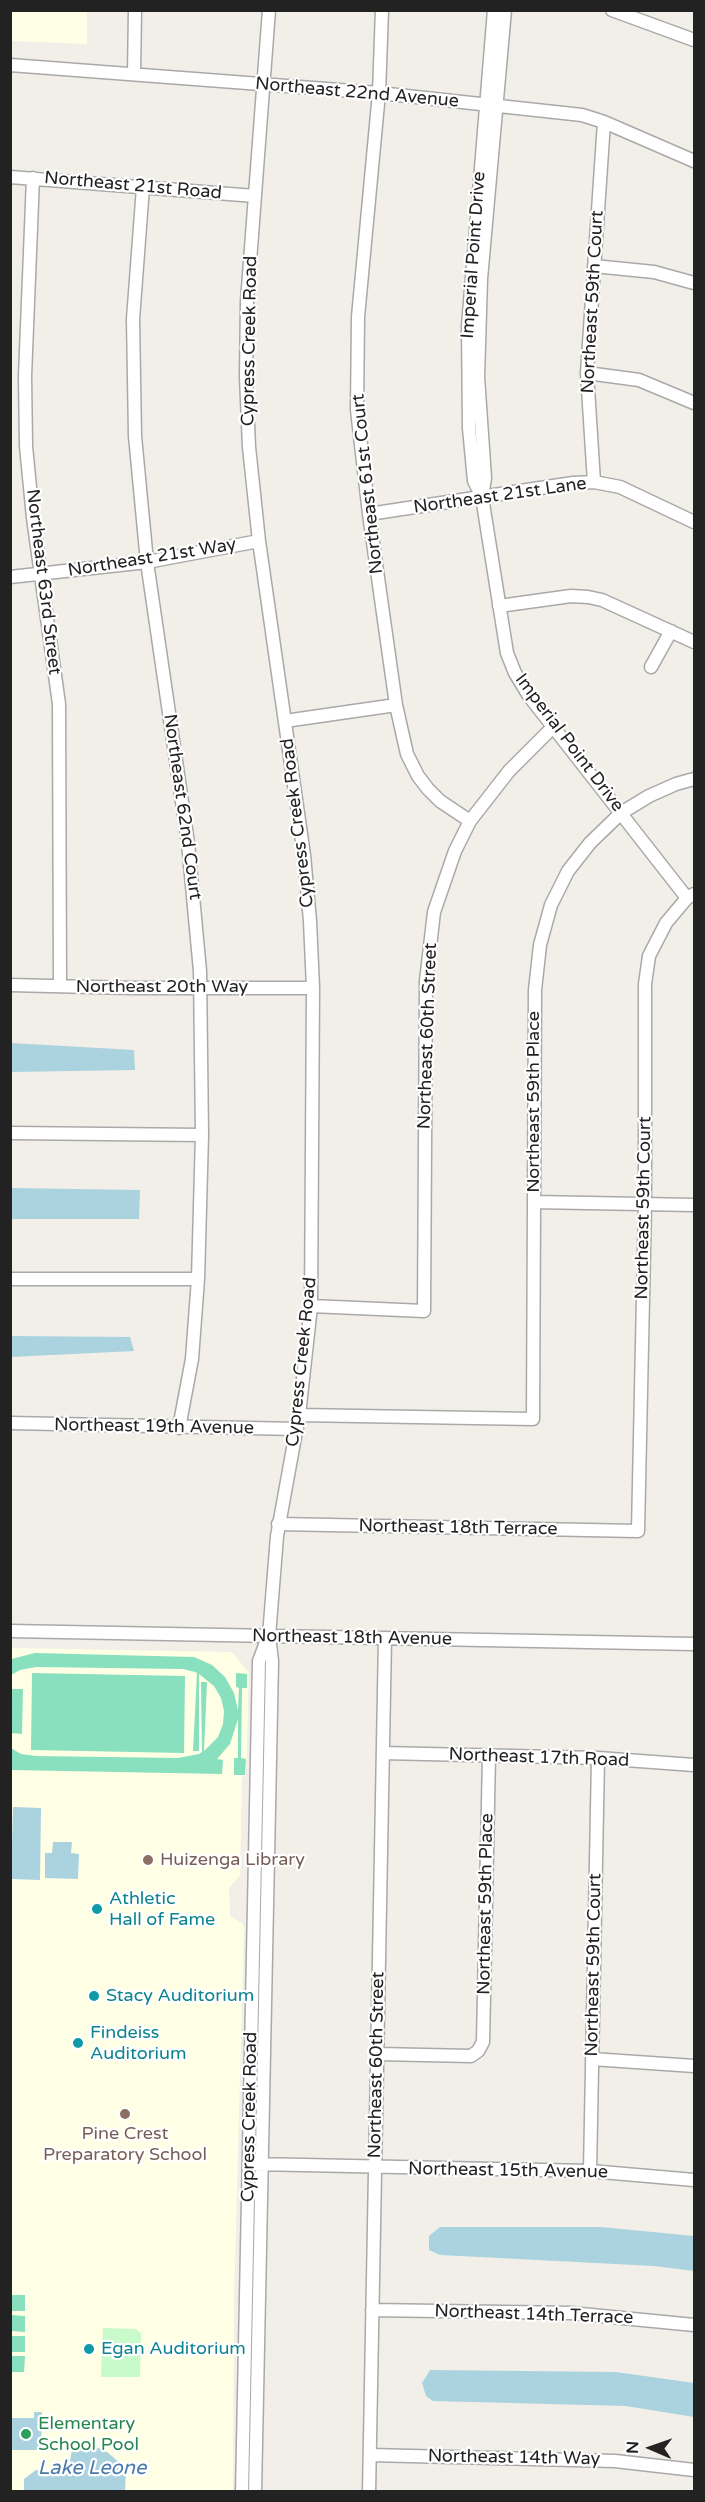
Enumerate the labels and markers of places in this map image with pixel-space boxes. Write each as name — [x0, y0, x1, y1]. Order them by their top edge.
place label: Huizenga Library — [160, 1849, 305, 1871]
marker: Huizenga Library — [141, 1853, 155, 1867]
place label: Athletic Hall of Fame — [109, 1888, 215, 1930]
marker: Athletic Hall of Fame — [90, 1902, 104, 1916]
place label: Stacy Auditorium — [106, 1985, 254, 2007]
marker: Stacy Auditorium — [87, 1989, 101, 2003]
place label: Findeiss Auditorium — [90, 2022, 187, 2064]
marker: Findeiss Auditorium — [71, 2036, 85, 2050]
marker: Pine Crest Preparatory School — [118, 2107, 132, 2121]
place label: Pine Crest Preparatory School — [43, 2123, 207, 2166]
place label: Egan Auditorium — [101, 2338, 246, 2360]
marker: Egan Auditorium — [82, 2342, 96, 2356]
place label: Elementary School Pool — [38, 2413, 139, 2456]
marker: Elementary School Pool — [19, 2427, 33, 2441]

